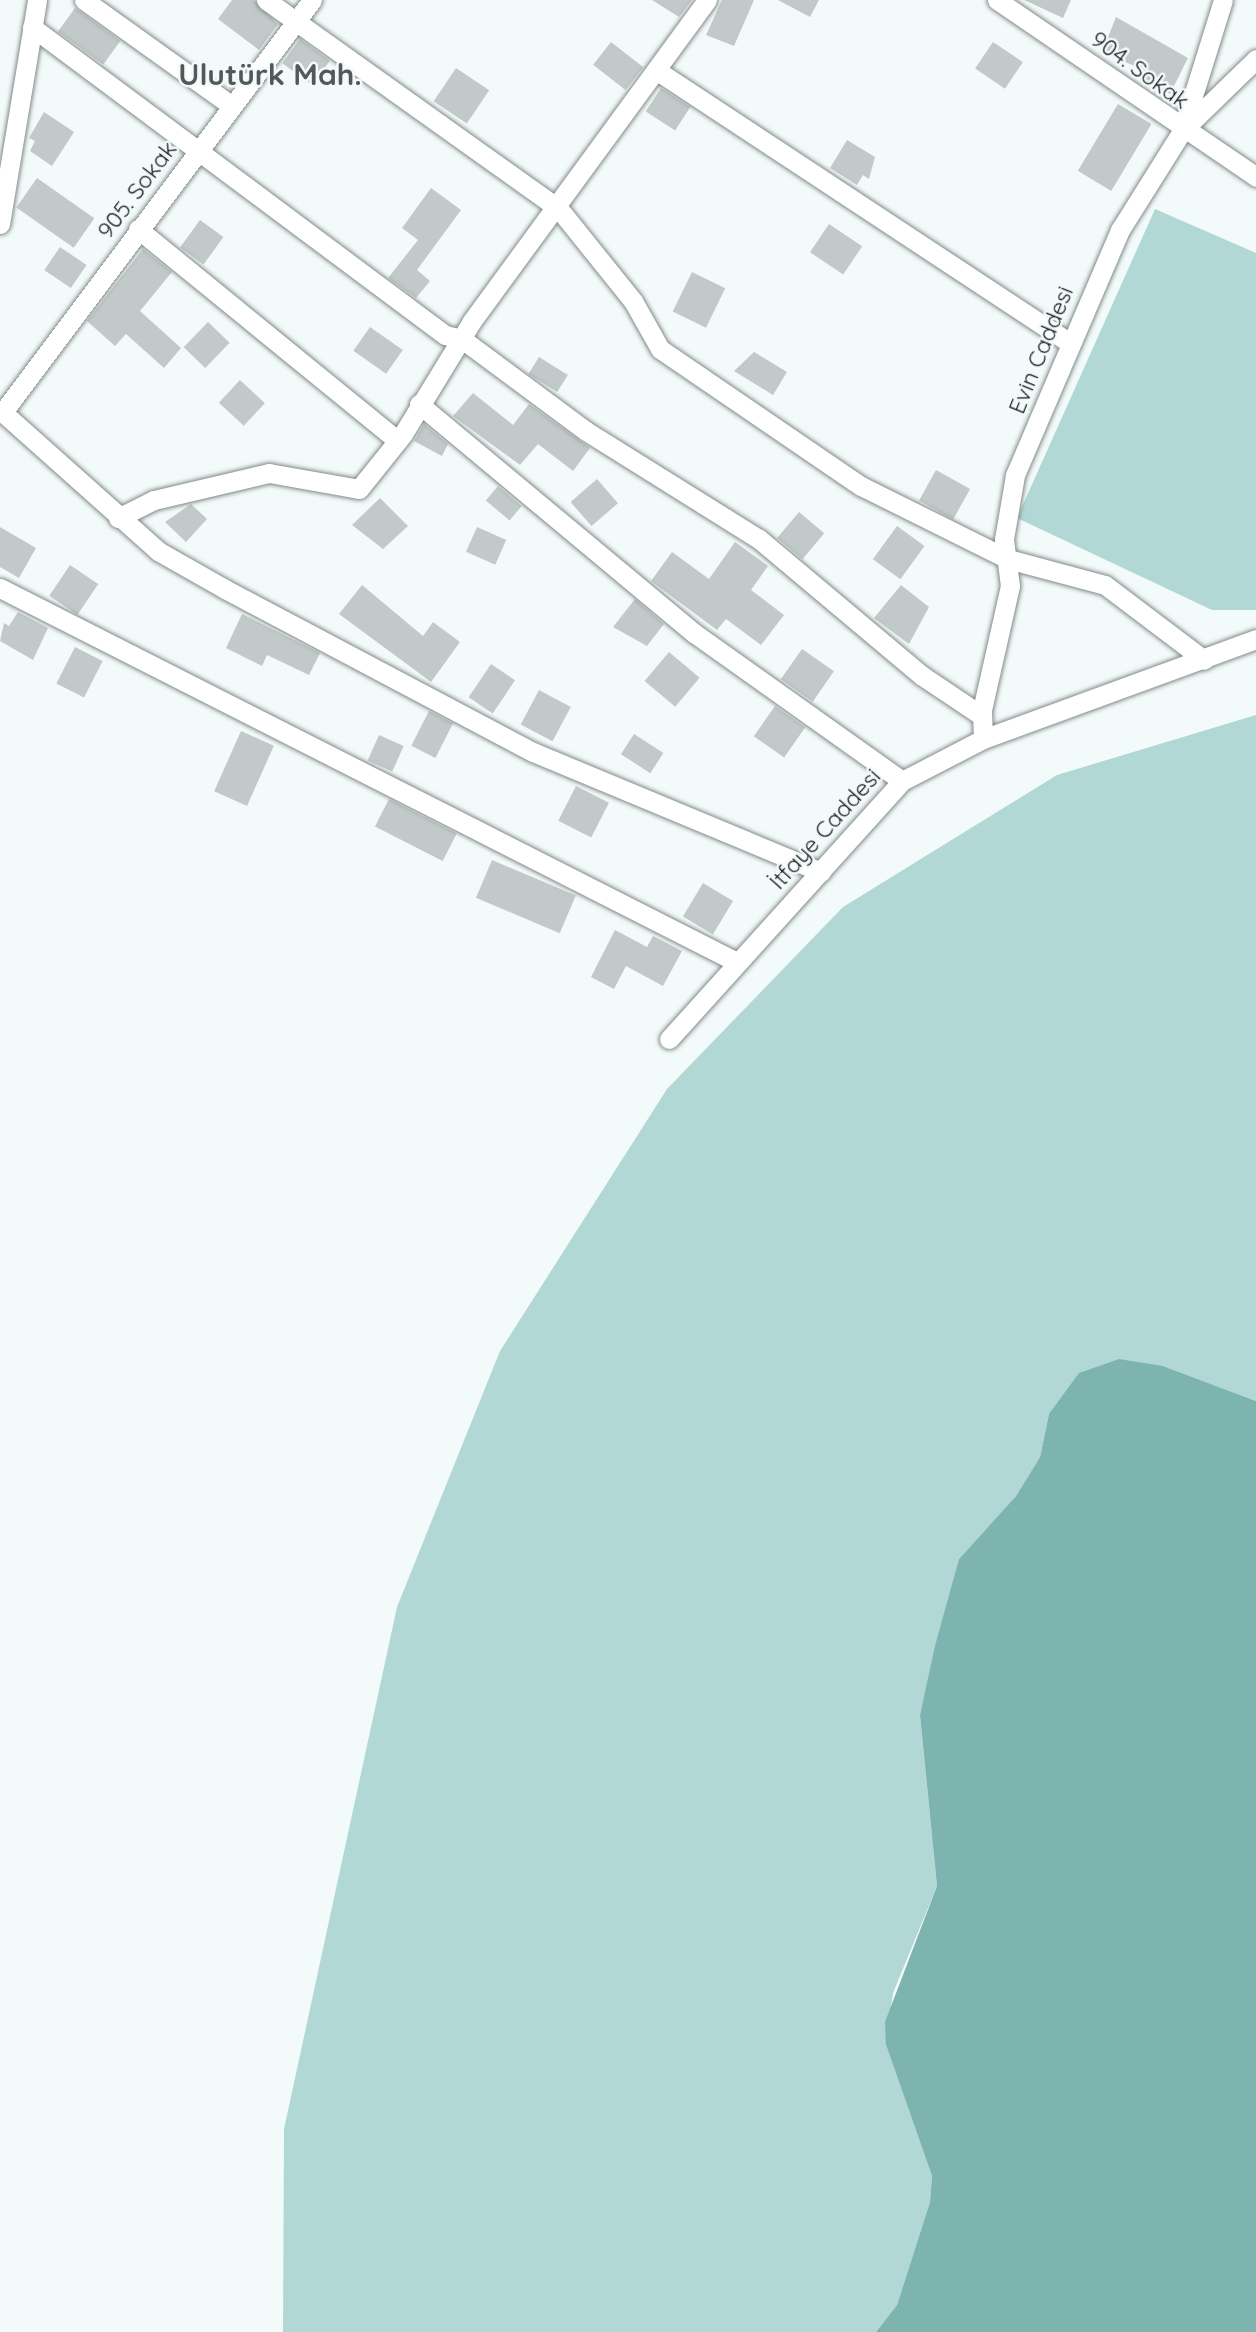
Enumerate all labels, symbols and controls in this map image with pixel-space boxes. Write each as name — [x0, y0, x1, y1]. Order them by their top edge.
street label: 904. Sokak — [1086, 25, 1194, 115]
district label: Ulutürk Mah. — [178, 56, 362, 92]
street label: 905. Sokak — [92, 136, 182, 244]
street label: Evin Caddesi — [1003, 282, 1079, 418]
street label: İtfaye Caddesi — [764, 763, 886, 895]

